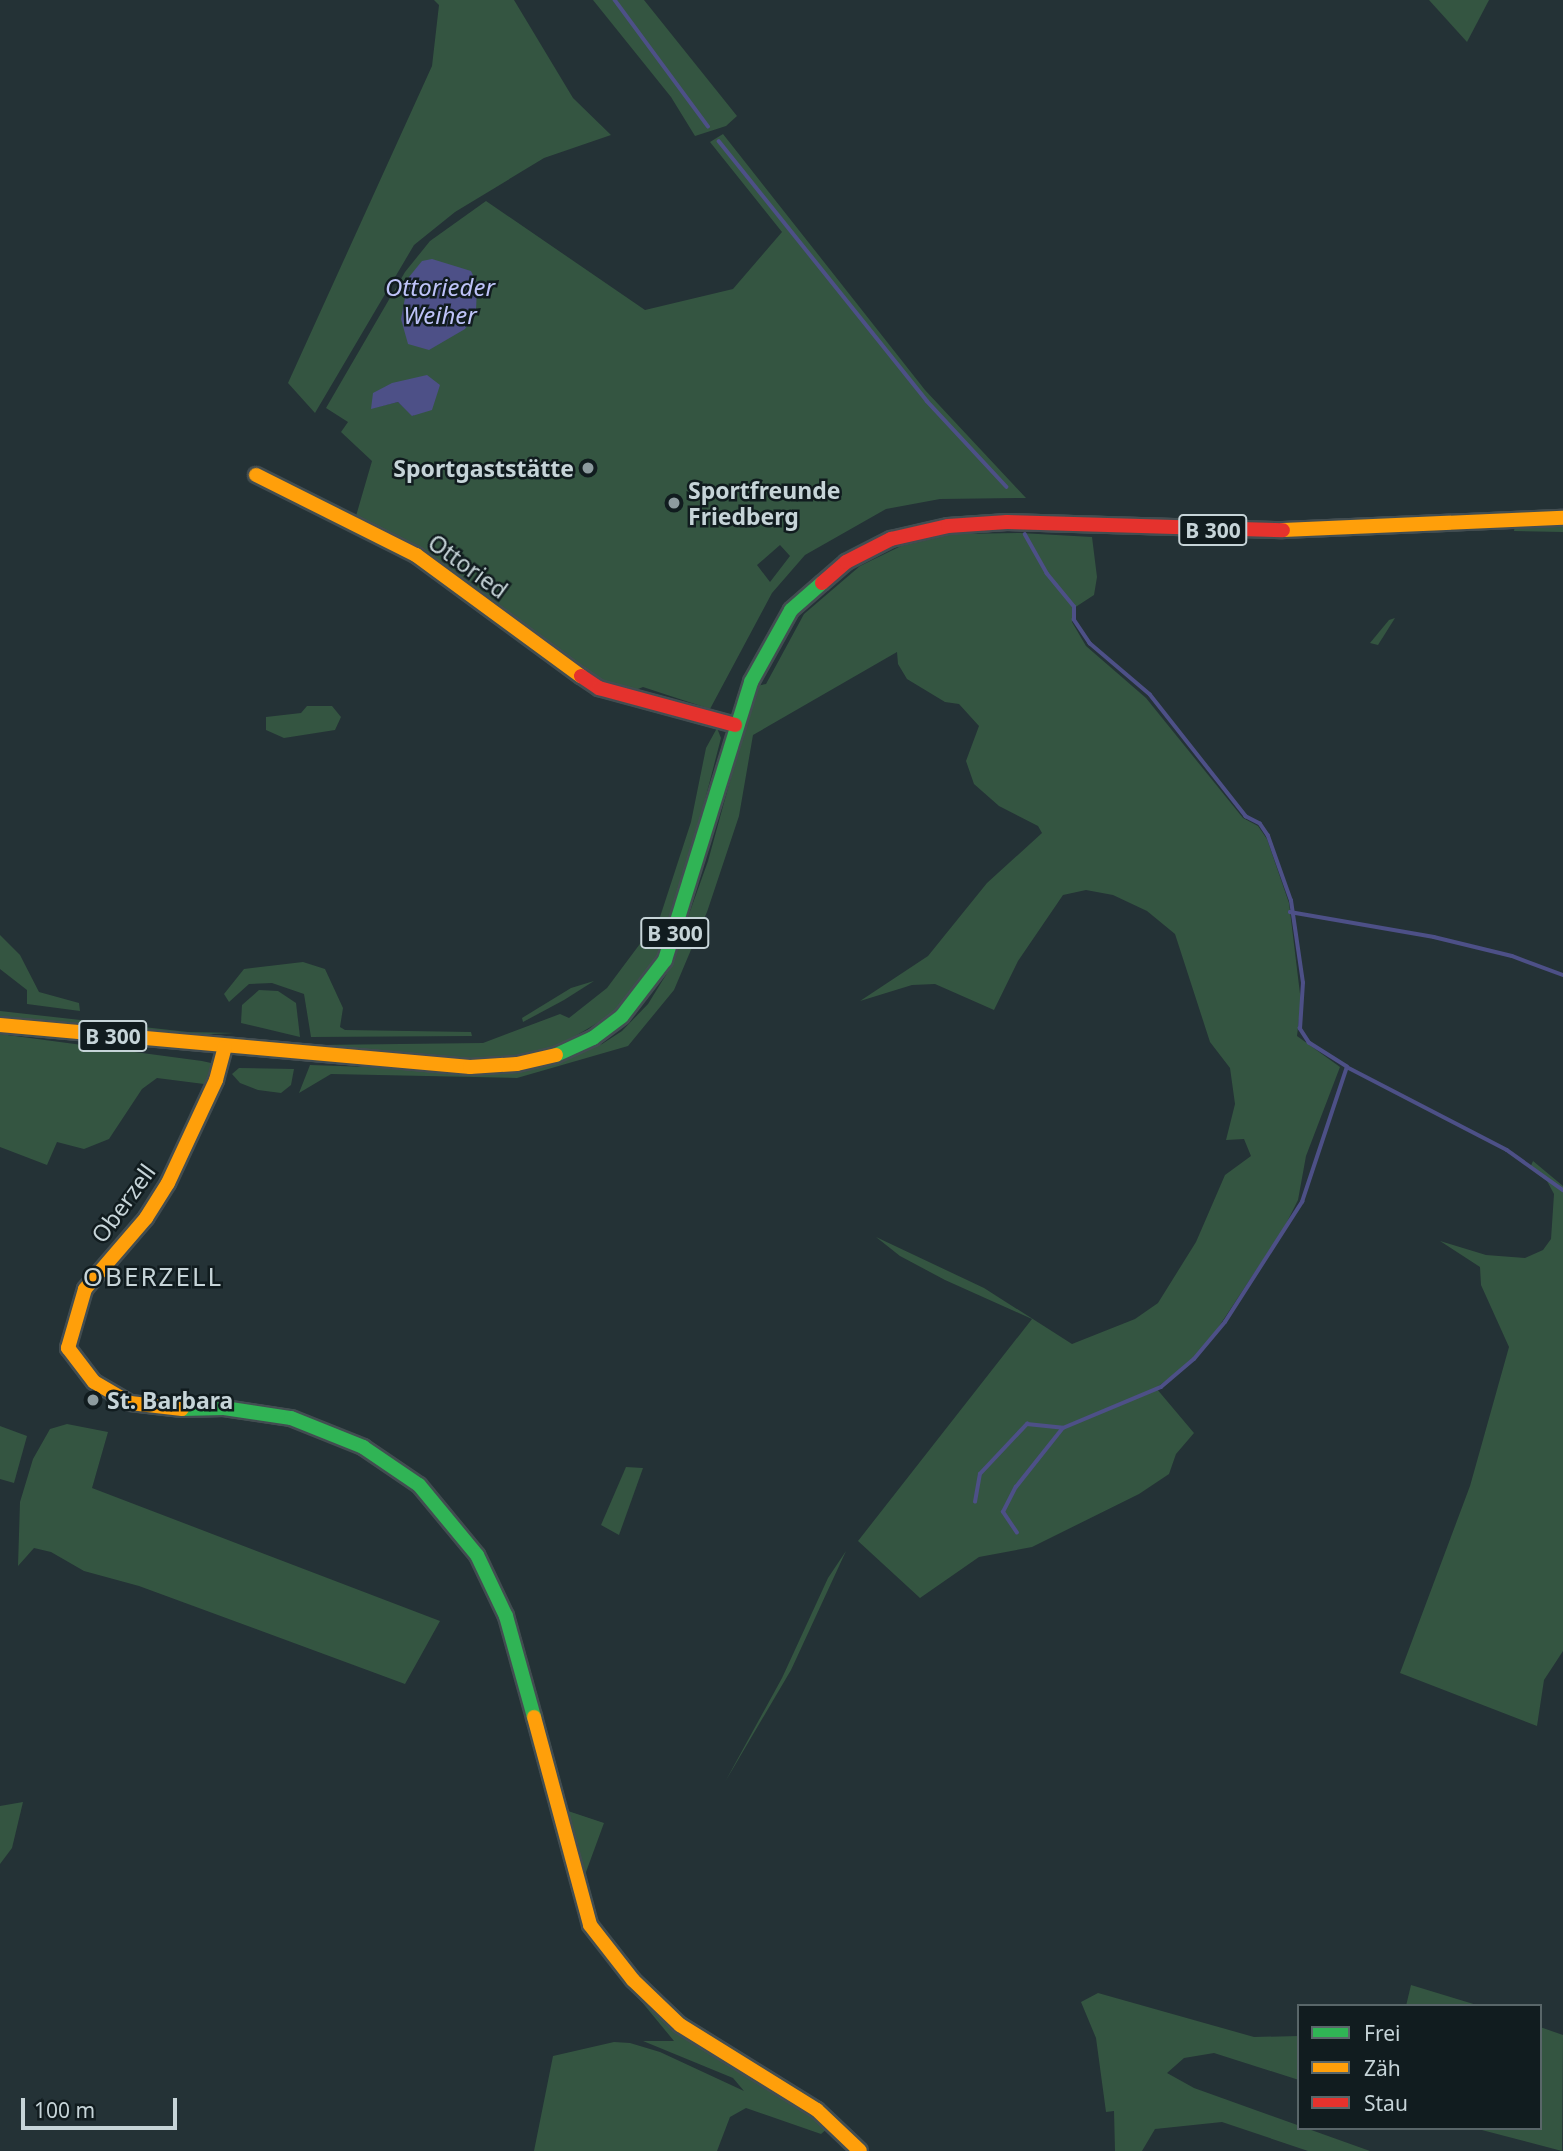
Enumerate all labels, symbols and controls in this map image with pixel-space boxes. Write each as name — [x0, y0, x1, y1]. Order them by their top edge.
water label: Ottorieder Weiher — [385, 273, 495, 329]
place label: Sportgaststätte — [393, 454, 574, 482]
marker: Sportgaststätte — [580, 460, 596, 476]
place label: Sportfreunde Friedberg — [688, 476, 840, 530]
marker: Sportfreunde Friedberg — [666, 495, 682, 511]
road number: B 300 — [1178, 512, 1248, 548]
street label: Ottoried — [423, 528, 513, 604]
road number: B 300 — [640, 916, 710, 950]
road number: B 300 — [78, 1018, 148, 1054]
street label: Oberzell — [85, 1158, 161, 1248]
district label: OBERZELL — [84, 1261, 222, 1293]
place label: St. Barbara — [107, 1386, 233, 1414]
marker: St. Barbara — [85, 1392, 101, 1408]
legend — [1297, 2004, 1542, 2130]
text: Frei — [1364, 2019, 1400, 2047]
text: Zäh — [1364, 2054, 1401, 2082]
scale bar — [24, 2084, 180, 2128]
text: Stau — [1364, 2089, 1408, 2117]
text: 100 m — [34, 2096, 95, 2124]

